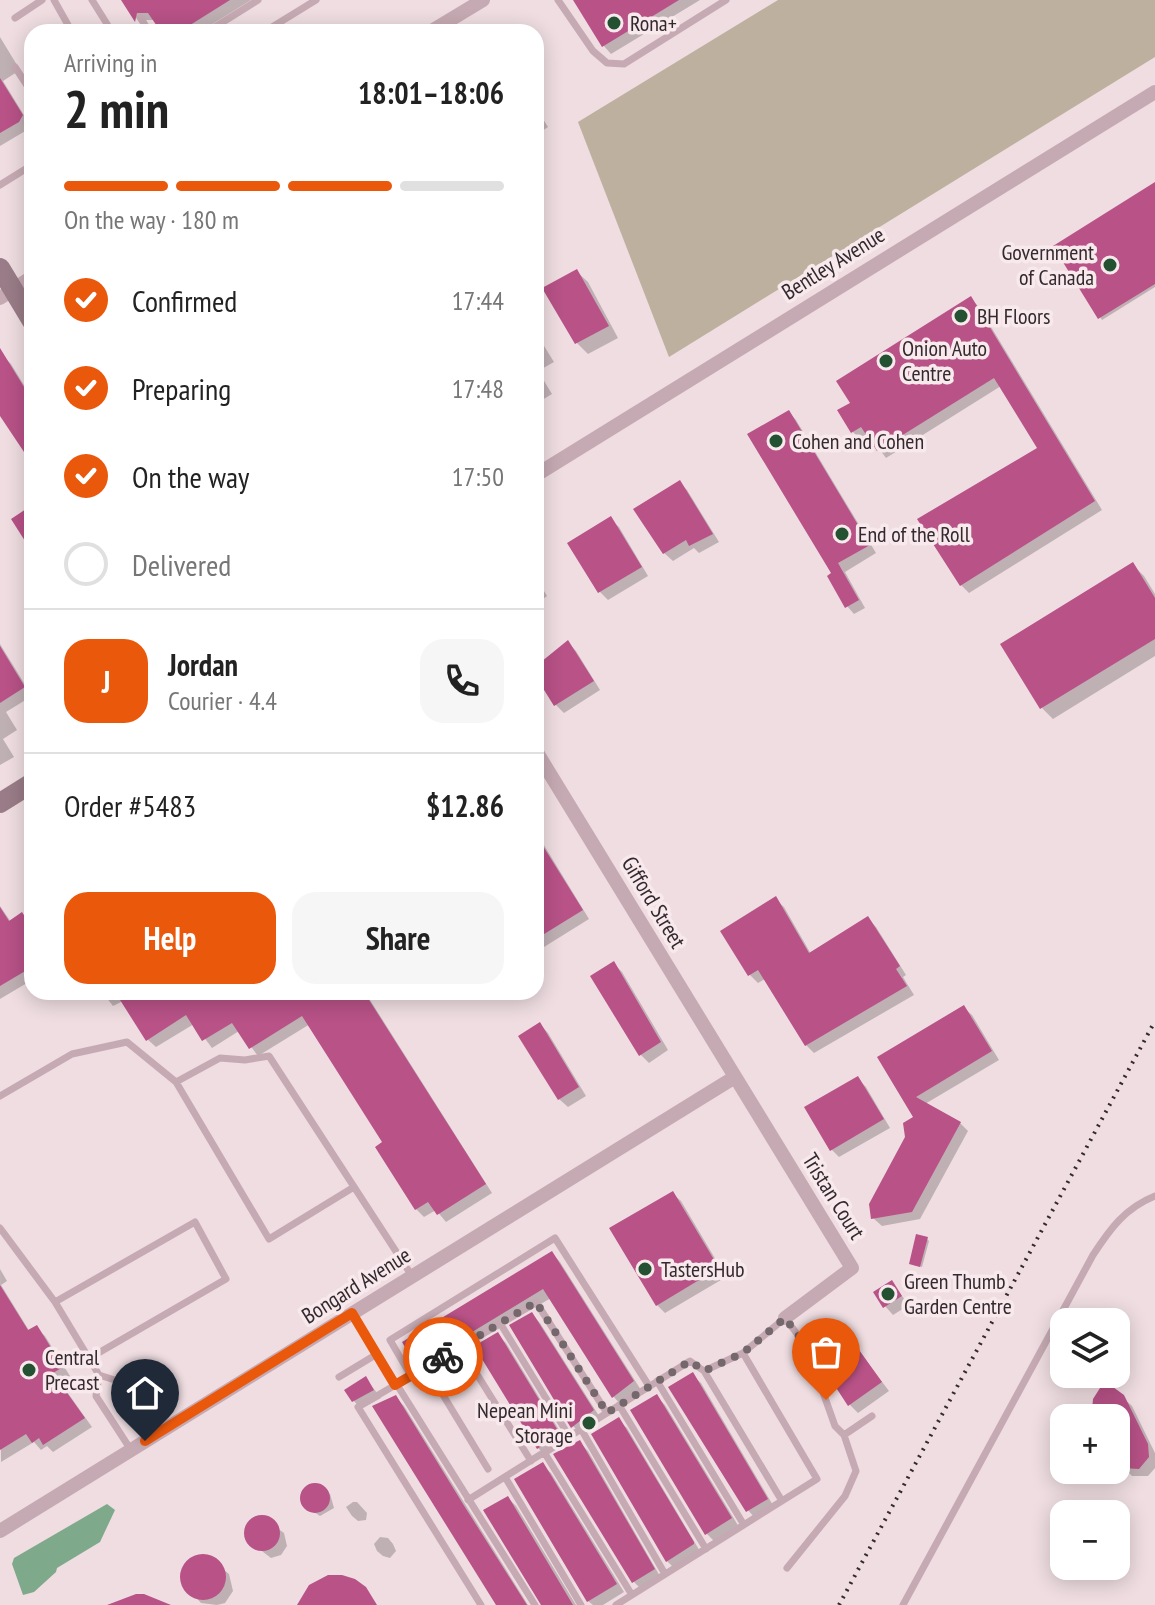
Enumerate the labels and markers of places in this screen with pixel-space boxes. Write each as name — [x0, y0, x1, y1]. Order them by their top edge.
place label: Rona+ — [630, 9, 677, 37]
marker: Rona+ — [605, 14, 623, 32]
place label: Government of Canada — [1001, 238, 1094, 291]
marker: Government of Canada — [1101, 256, 1119, 274]
place label: BH Floors — [977, 302, 1051, 330]
marker: BH Floors — [952, 307, 970, 325]
place label: Onion Auto Centre — [902, 334, 987, 387]
marker: Onion Auto Centre — [877, 352, 895, 370]
place label: Cohen and Cohen — [792, 427, 924, 455]
marker: Cohen and Cohen — [767, 432, 785, 450]
place label: End of the Roll — [858, 520, 971, 548]
marker: End of the Roll — [833, 525, 851, 543]
place label: TastersHub — [661, 1255, 745, 1283]
marker: TastersHub — [636, 1260, 654, 1278]
place label: Green Thumb Garden Centre — [904, 1267, 1012, 1320]
marker: Green Thumb Garden Centre — [879, 1285, 897, 1303]
pin — [792, 1318, 860, 1400]
place label: Central Precast — [45, 1343, 100, 1396]
pin — [111, 1359, 179, 1441]
marker: Central Precast — [20, 1361, 38, 1379]
place label: Nepean Mini Storage — [477, 1396, 573, 1449]
marker: Nepean Mini Storage — [580, 1414, 598, 1432]

